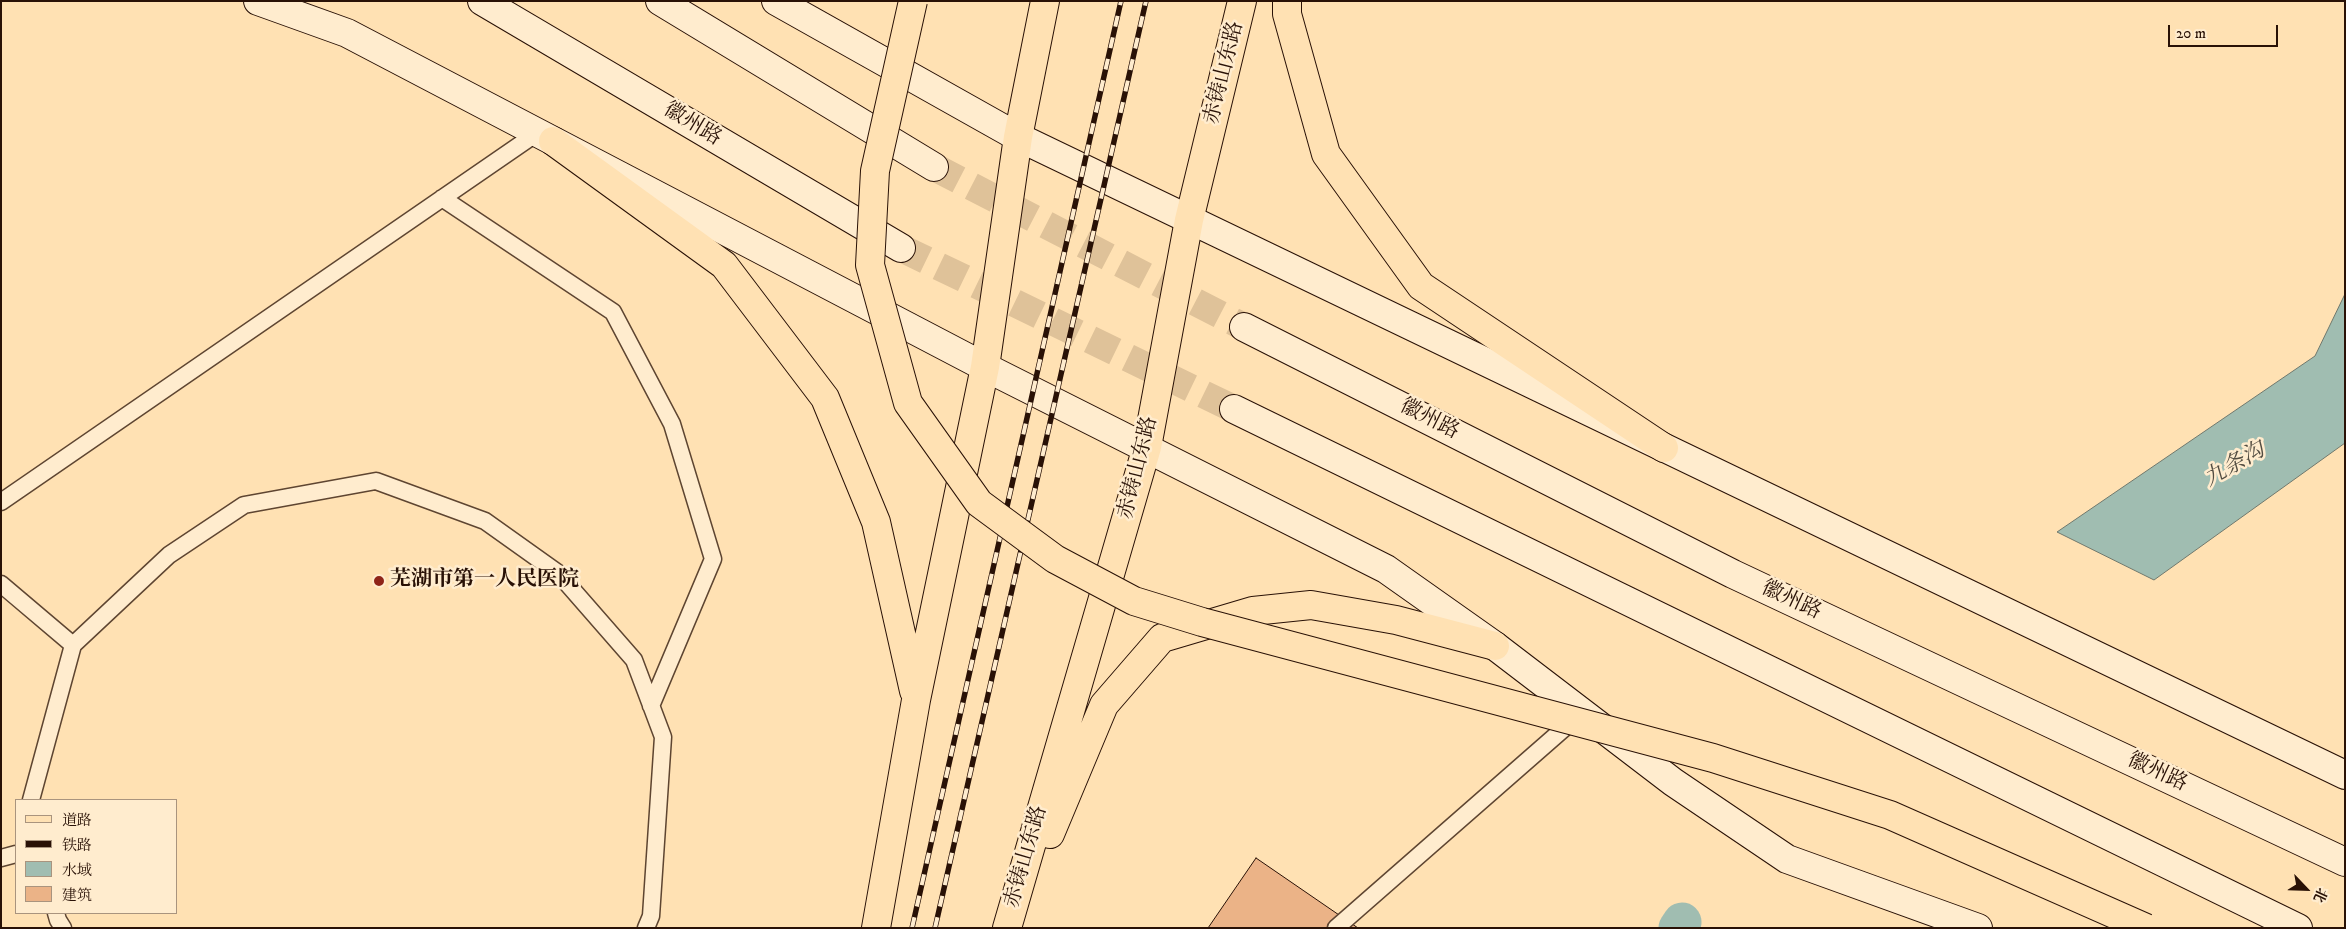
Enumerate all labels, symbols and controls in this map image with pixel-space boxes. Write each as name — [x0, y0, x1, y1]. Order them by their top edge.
scale bar — [2171, 15, 2281, 47]
street label: 赤铸山东路 — [1200, 19, 1250, 127]
text: 20 m — [2176, 24, 2206, 43]
street label: 徽州路 — [659, 98, 725, 152]
street label: 徽州路 — [1395, 394, 1463, 446]
street label: 赤铸山东路 — [1114, 414, 1164, 522]
water label: 九条沟 — [2200, 438, 2270, 494]
place label: 芜湖市第一人民医院 — [390, 568, 579, 594]
marker: 芜湖市第一人民医院 — [372, 574, 386, 588]
street label: 徽州路 — [1757, 576, 1825, 626]
street label: 徽州路 — [2123, 748, 2191, 798]
legend — [15, 799, 178, 914]
street label: 赤铸山东路 — [1000, 803, 1054, 911]
text: 道路 — [62, 811, 92, 830]
text: 铁路 — [62, 836, 92, 855]
text: 水域 — [62, 861, 92, 880]
north arrow — [2281, 864, 2331, 914]
text: 北 — [2309, 885, 2331, 905]
text: 建筑 — [62, 886, 92, 905]

